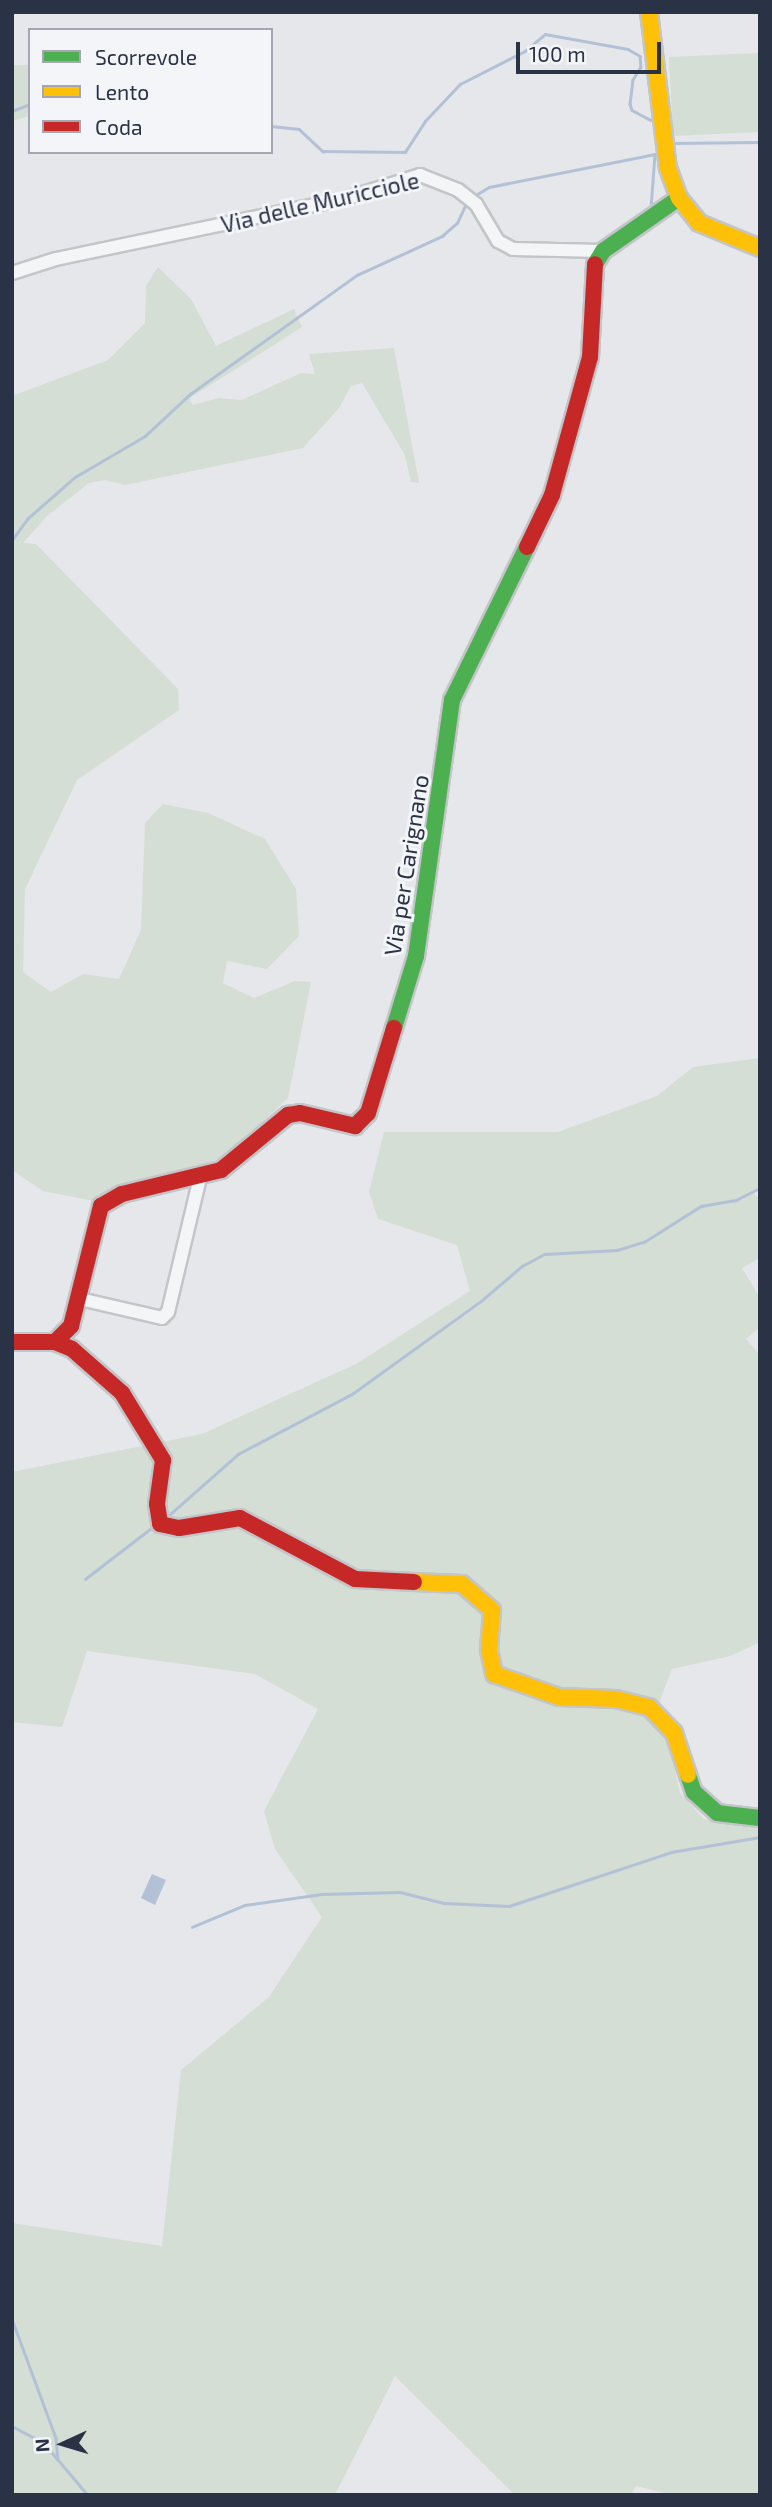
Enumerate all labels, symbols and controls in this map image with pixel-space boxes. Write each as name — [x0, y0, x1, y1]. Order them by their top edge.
legend — [28, 28, 273, 154]
scale bar — [520, 28, 665, 72]
text: 100 m — [529, 41, 586, 66]
text: Scorrevole — [95, 44, 197, 69]
text: Lento — [95, 79, 149, 104]
text: Coda — [95, 114, 142, 139]
street label: Via delle Muricciole — [218, 166, 422, 238]
street label: Via per Carignano — [378, 772, 434, 958]
north arrow — [28, 2409, 98, 2479]
text: N — [30, 2438, 54, 2453]

